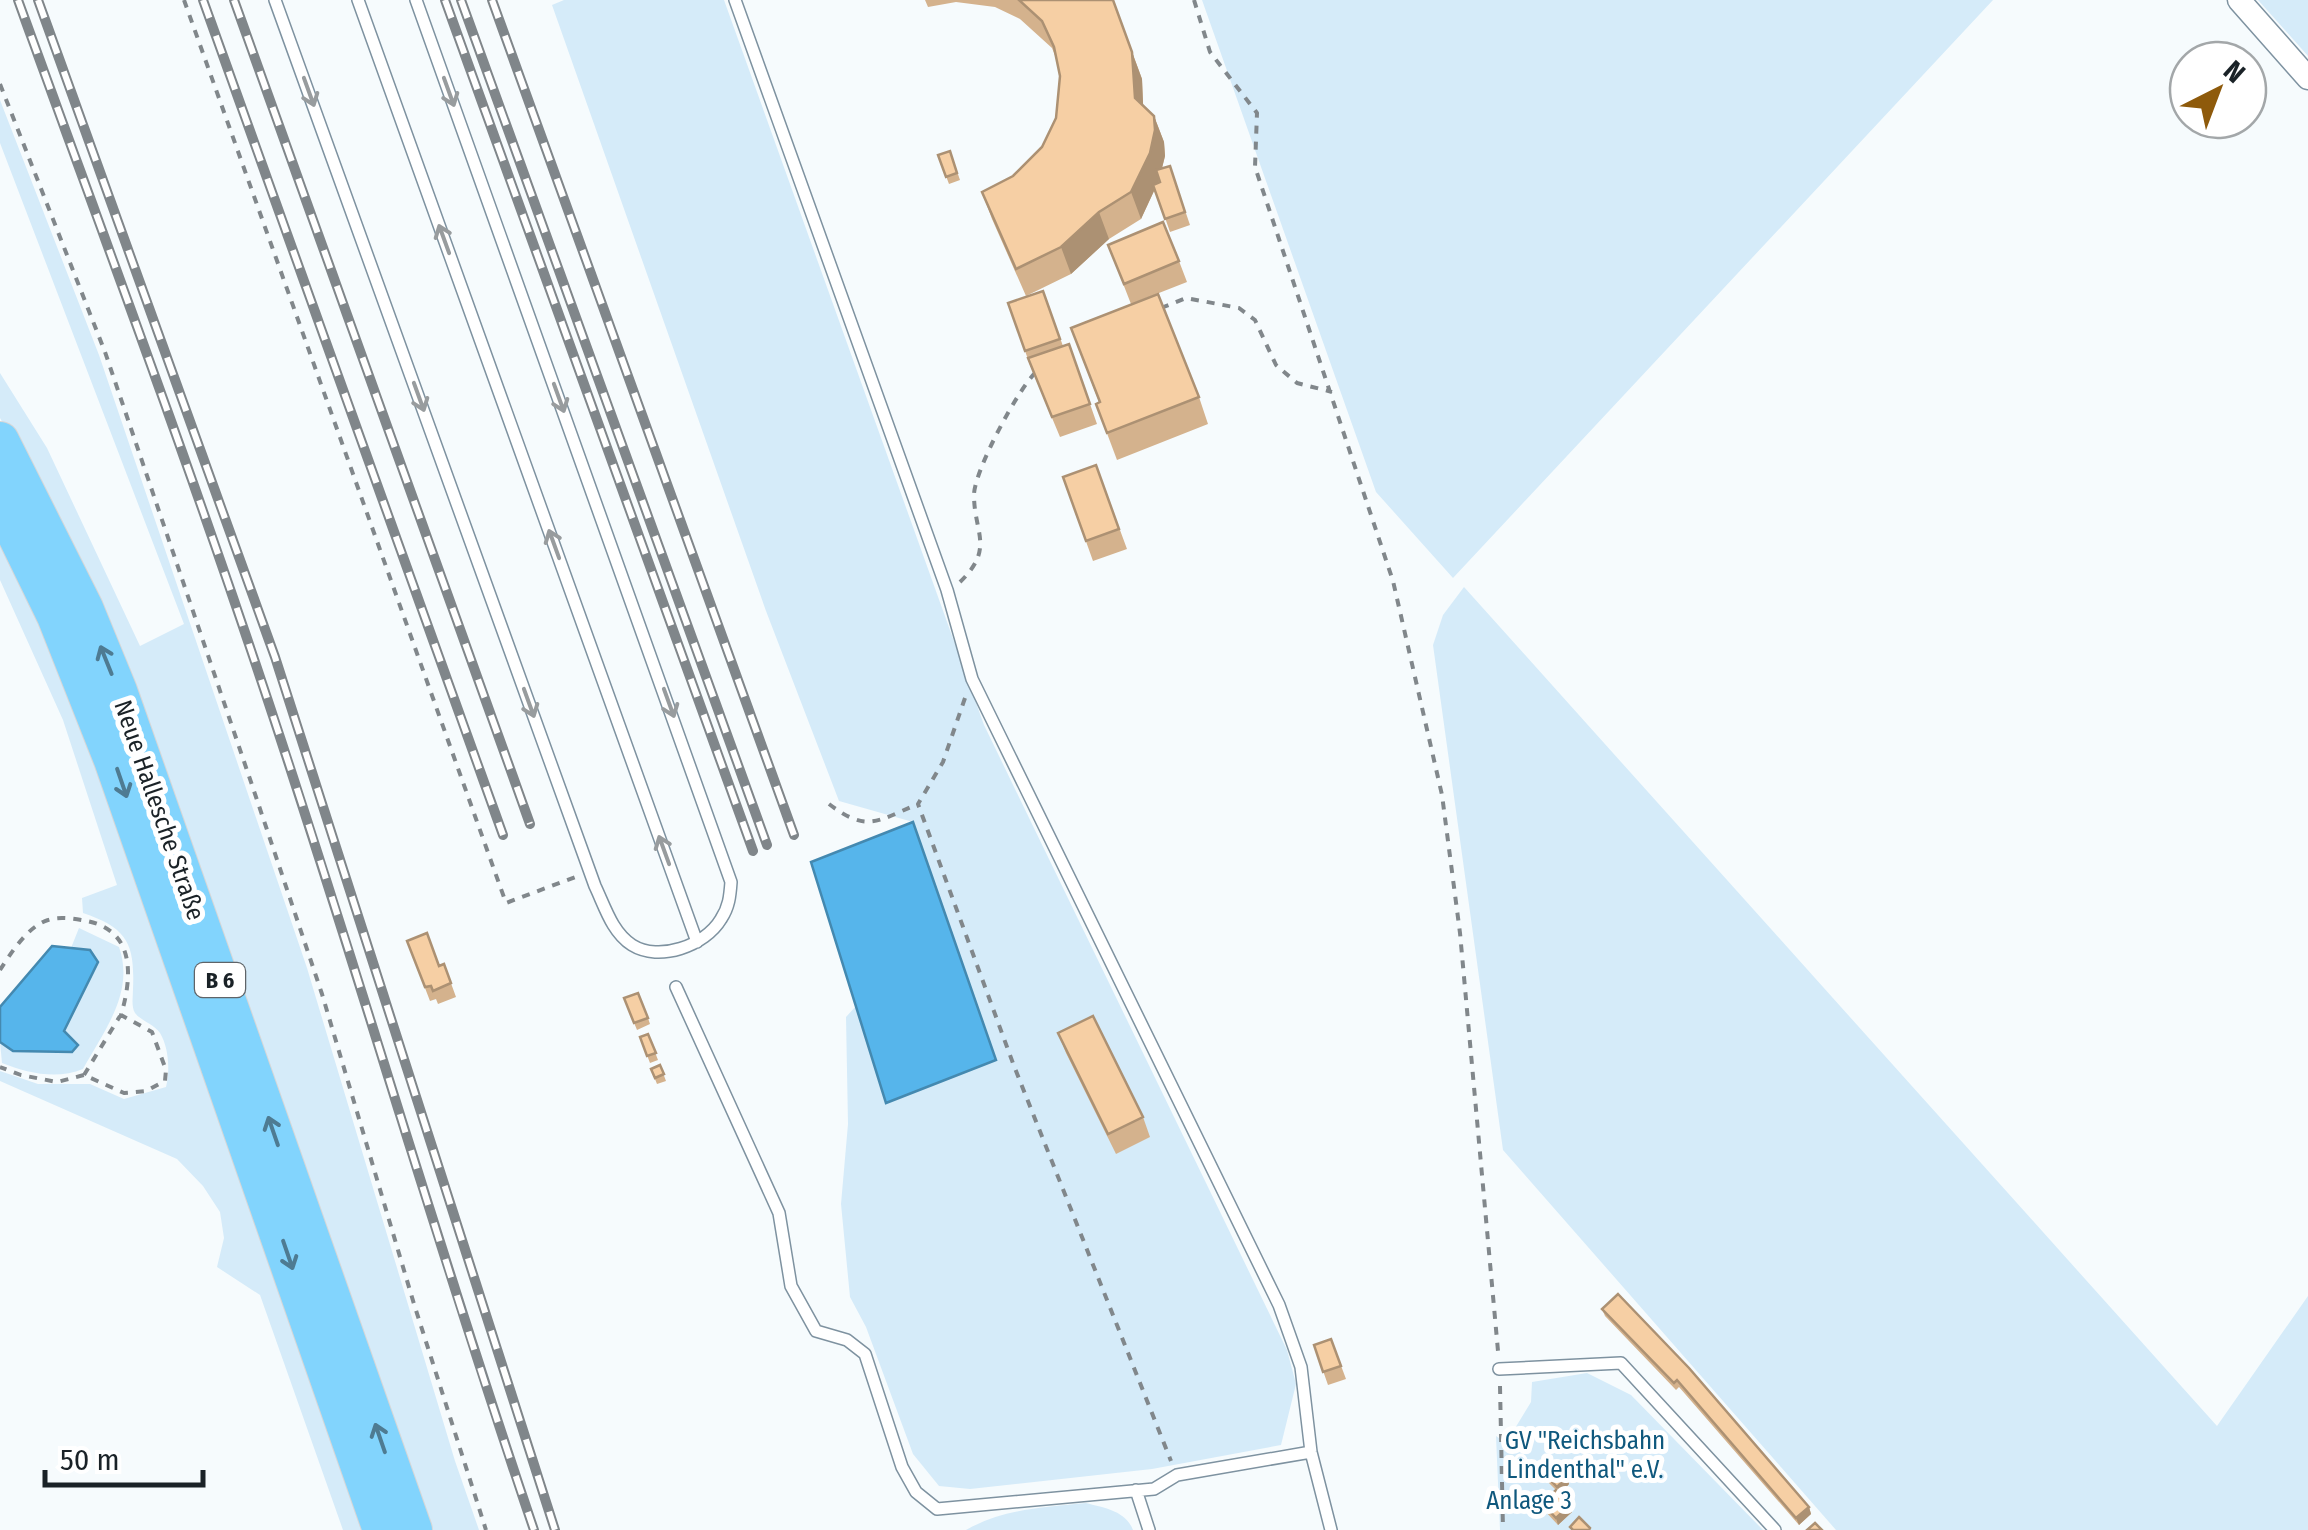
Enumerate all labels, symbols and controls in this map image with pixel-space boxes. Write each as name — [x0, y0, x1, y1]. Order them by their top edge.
north arrow — [2168, 40, 2268, 140]
text: N — [2217, 54, 2252, 90]
one-way arrow — [301, 75, 319, 107]
one-way arrow — [441, 75, 459, 106]
one-way arrow — [434, 224, 452, 255]
one-way arrow — [411, 381, 429, 412]
one-way arrow — [551, 381, 569, 412]
one-way arrow — [544, 530, 562, 561]
one-way arrow — [95, 645, 113, 676]
one-way arrow — [521, 687, 539, 718]
one-way arrow — [661, 687, 679, 718]
street label: Neue Hallesche Straße — [107, 696, 211, 924]
one-way arrow — [114, 767, 132, 799]
one-way arrow — [654, 836, 672, 867]
road number: B 6 — [195, 963, 245, 997]
one-way arrow — [263, 1117, 281, 1148]
one-way arrow — [280, 1238, 298, 1270]
one-way arrow — [370, 1422, 388, 1454]
scale bar — [45, 1425, 202, 1487]
park label: GV "Reichsbahn Lindenthal" e.V. — [1505, 1426, 1665, 1485]
text: 50 m — [60, 1442, 120, 1478]
park label: Anlage 3 — [1486, 1486, 1572, 1516]

